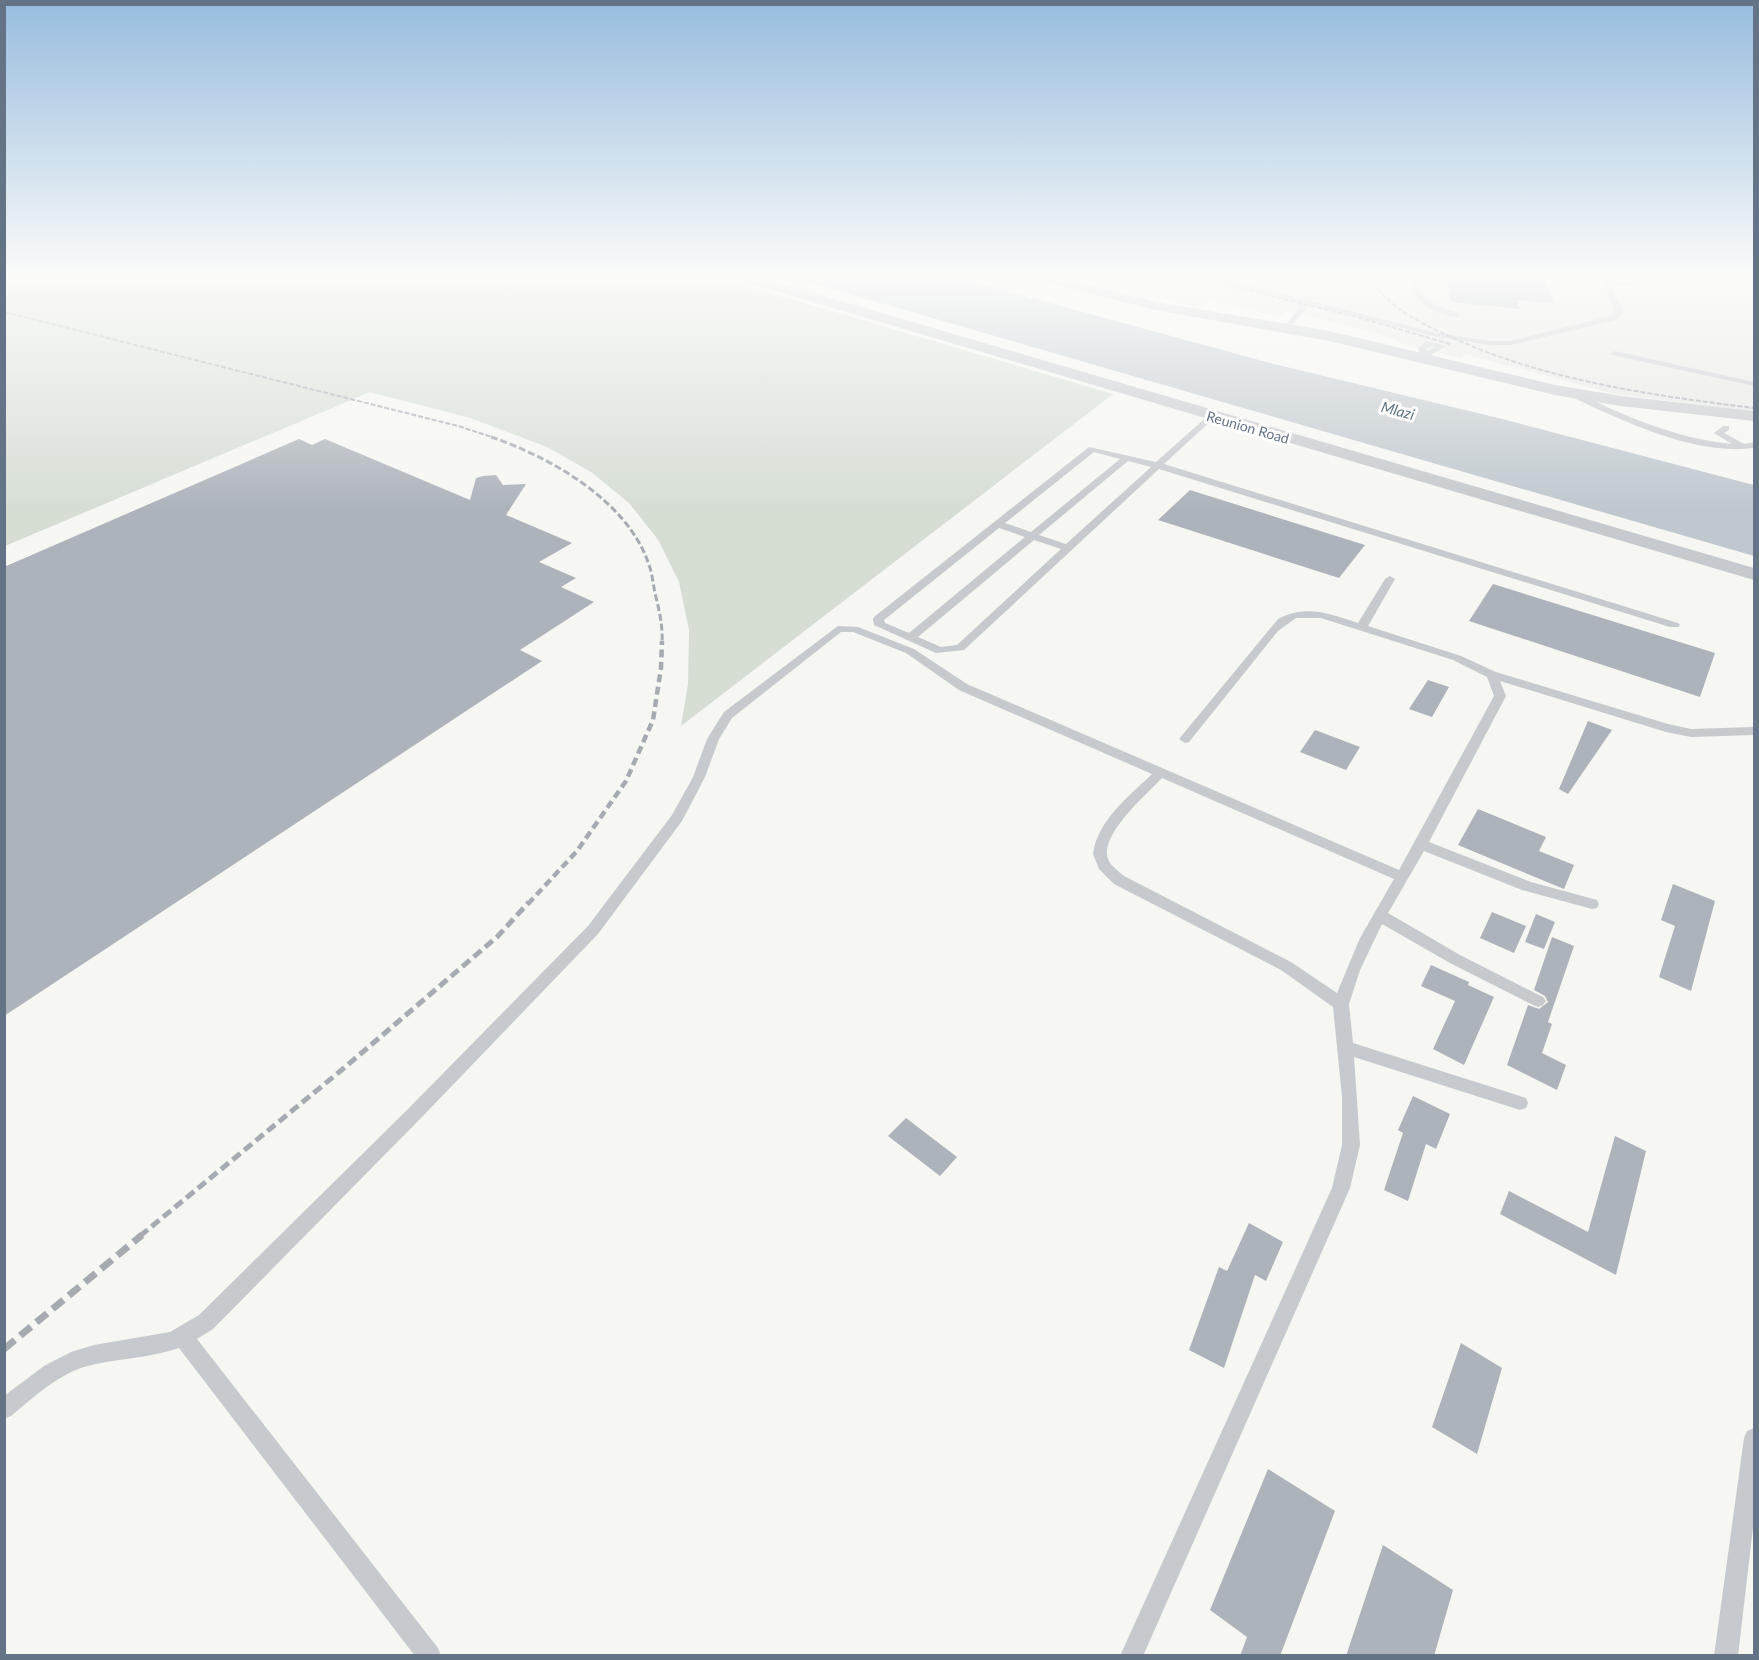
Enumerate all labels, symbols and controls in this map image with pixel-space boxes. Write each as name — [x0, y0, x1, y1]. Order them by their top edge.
water label: Mlazi — [1379, 397, 1417, 423]
street label: Reunion Road — [1205, 407, 1291, 447]

